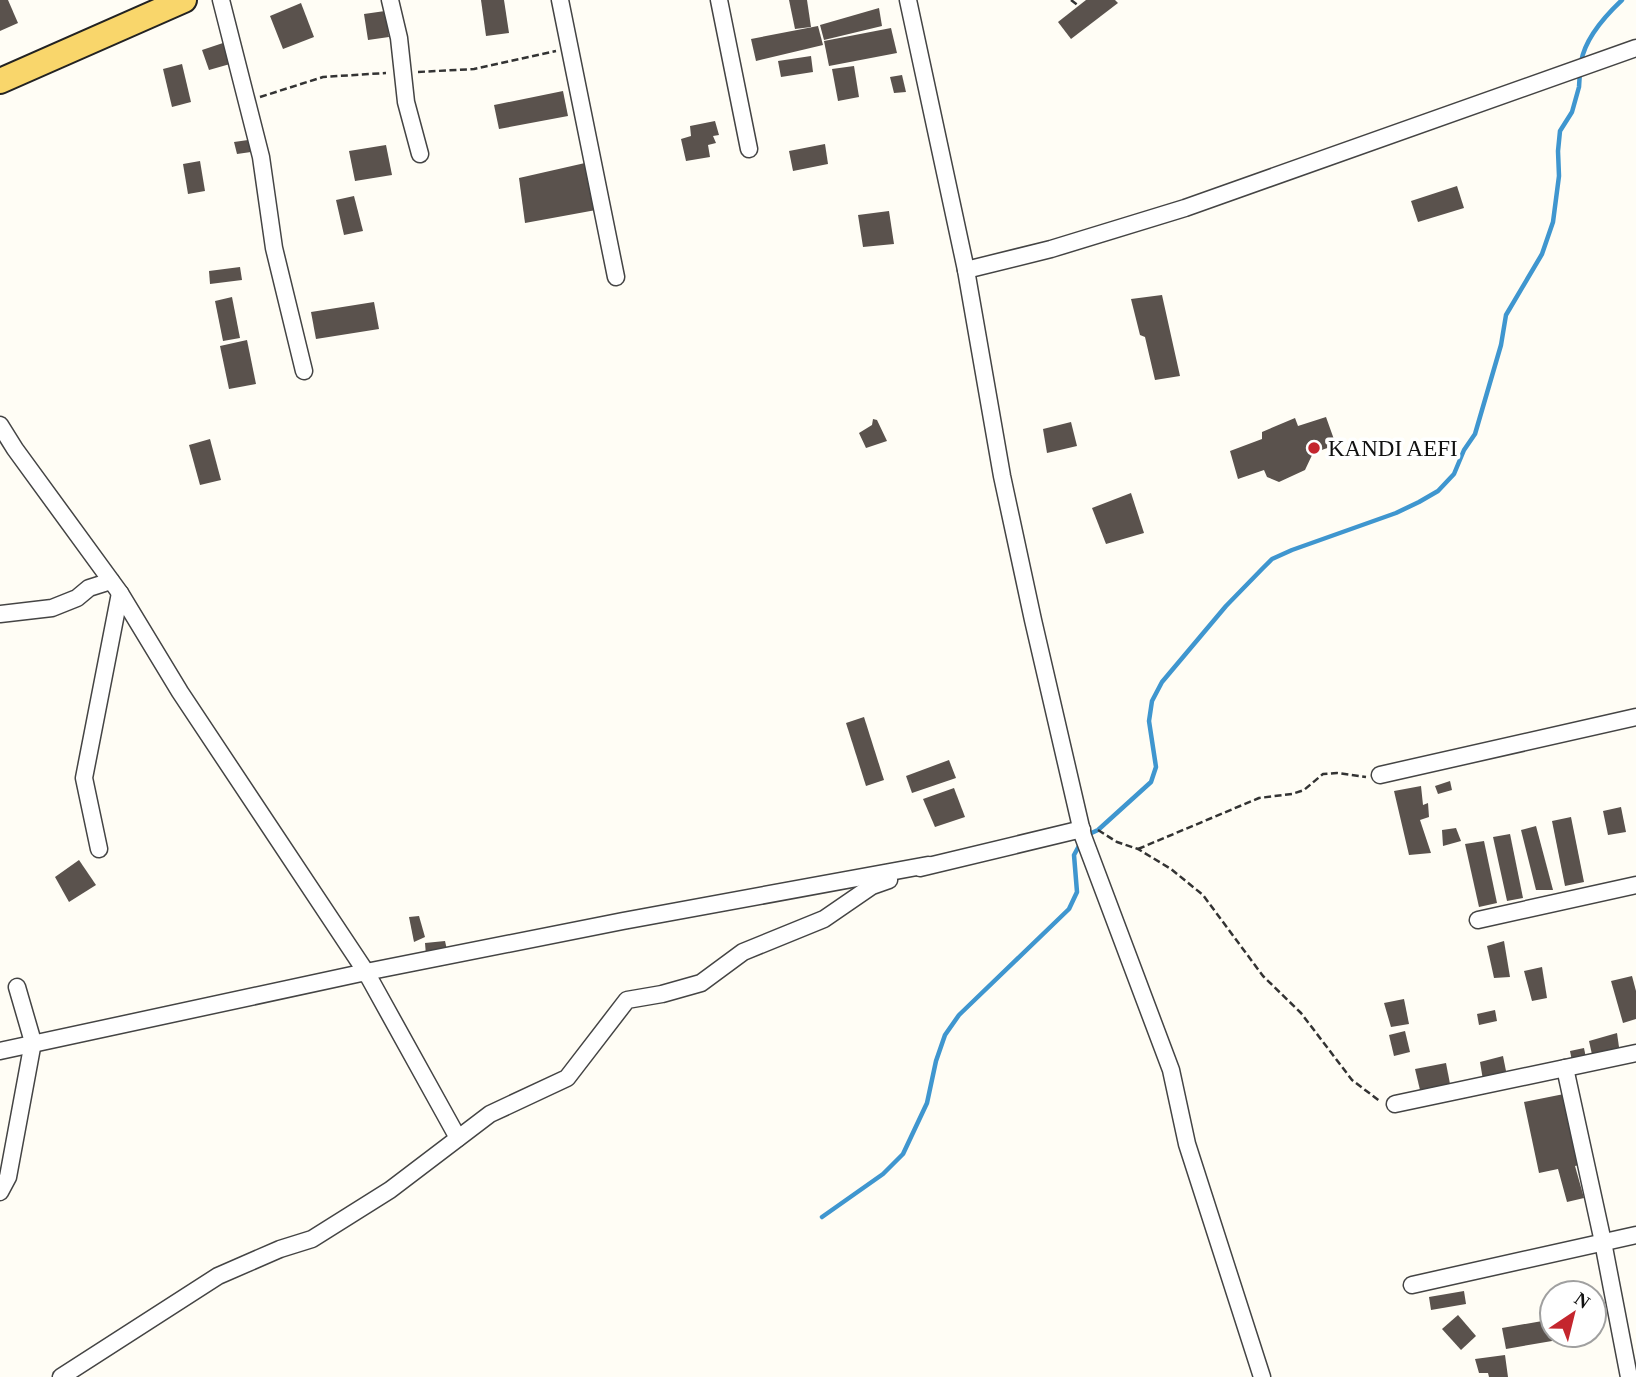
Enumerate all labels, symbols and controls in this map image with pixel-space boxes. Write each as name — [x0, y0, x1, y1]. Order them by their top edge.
place label: KANDI AEFI — [1328, 436, 1458, 461]
marker: KANDI AEFI — [1306, 440, 1322, 456]
north arrow — [1538, 1279, 1608, 1349]
text: N — [1571, 1288, 1594, 1313]

